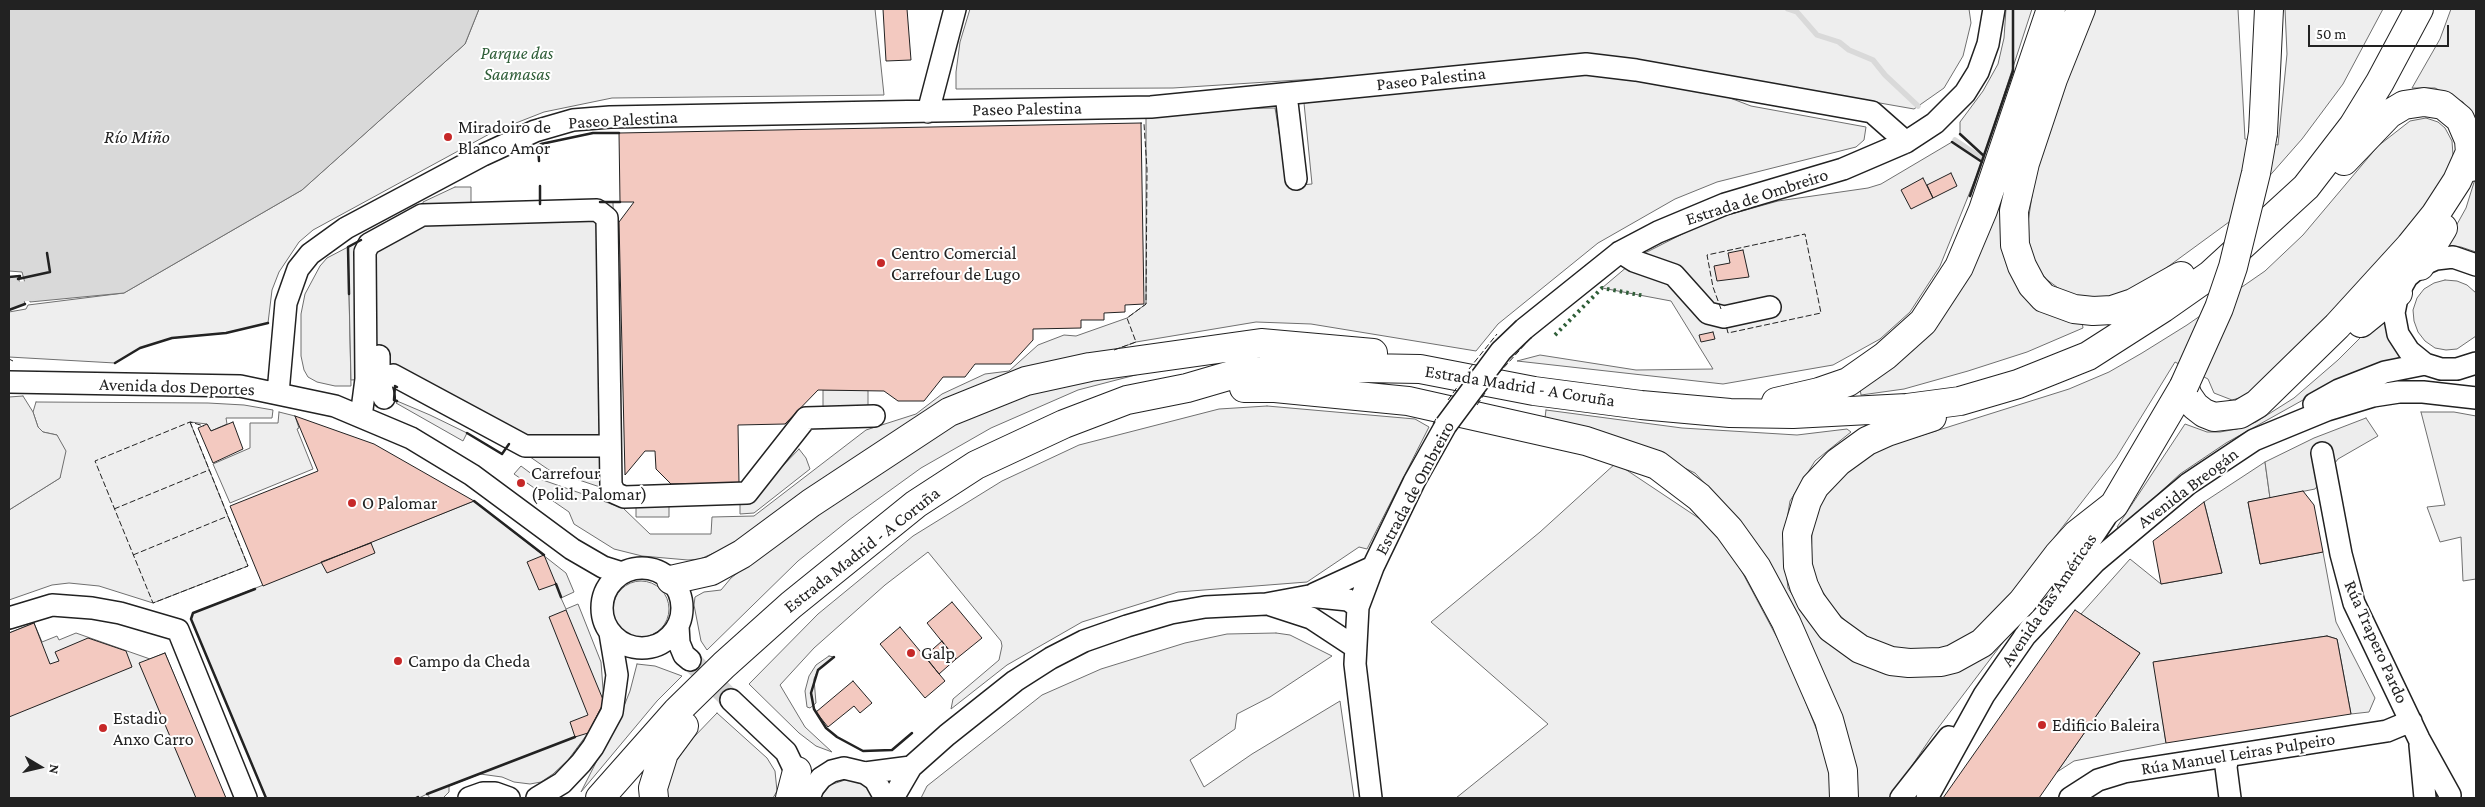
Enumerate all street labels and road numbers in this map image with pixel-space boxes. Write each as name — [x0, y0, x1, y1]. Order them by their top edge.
street label: Paseo Palestina — [1375, 63, 1487, 95]
street label: Paseo Palestina — [972, 97, 1082, 121]
street label: Paseo Palestina — [568, 106, 678, 134]
street label: Estrada de Ombreiro — [1683, 164, 1831, 230]
street label: Estrada Madrid - A Coruña — [1423, 360, 1617, 412]
street label: Avenida dos Deportes — [99, 373, 255, 401]
street label: Estrada de Ombreiro — [1371, 417, 1459, 559]
street label: Avenida Breogán — [2133, 443, 2243, 533]
street label: Estrada Madrid - A Coruña — [780, 482, 944, 618]
street label: Avenida das Américas — [1996, 529, 2102, 671]
street label: Rúa Trapero Pardo — [2339, 577, 2413, 707]
street label: Rúa Manuel Leiras Pulpeiro — [2139, 728, 2337, 780]

